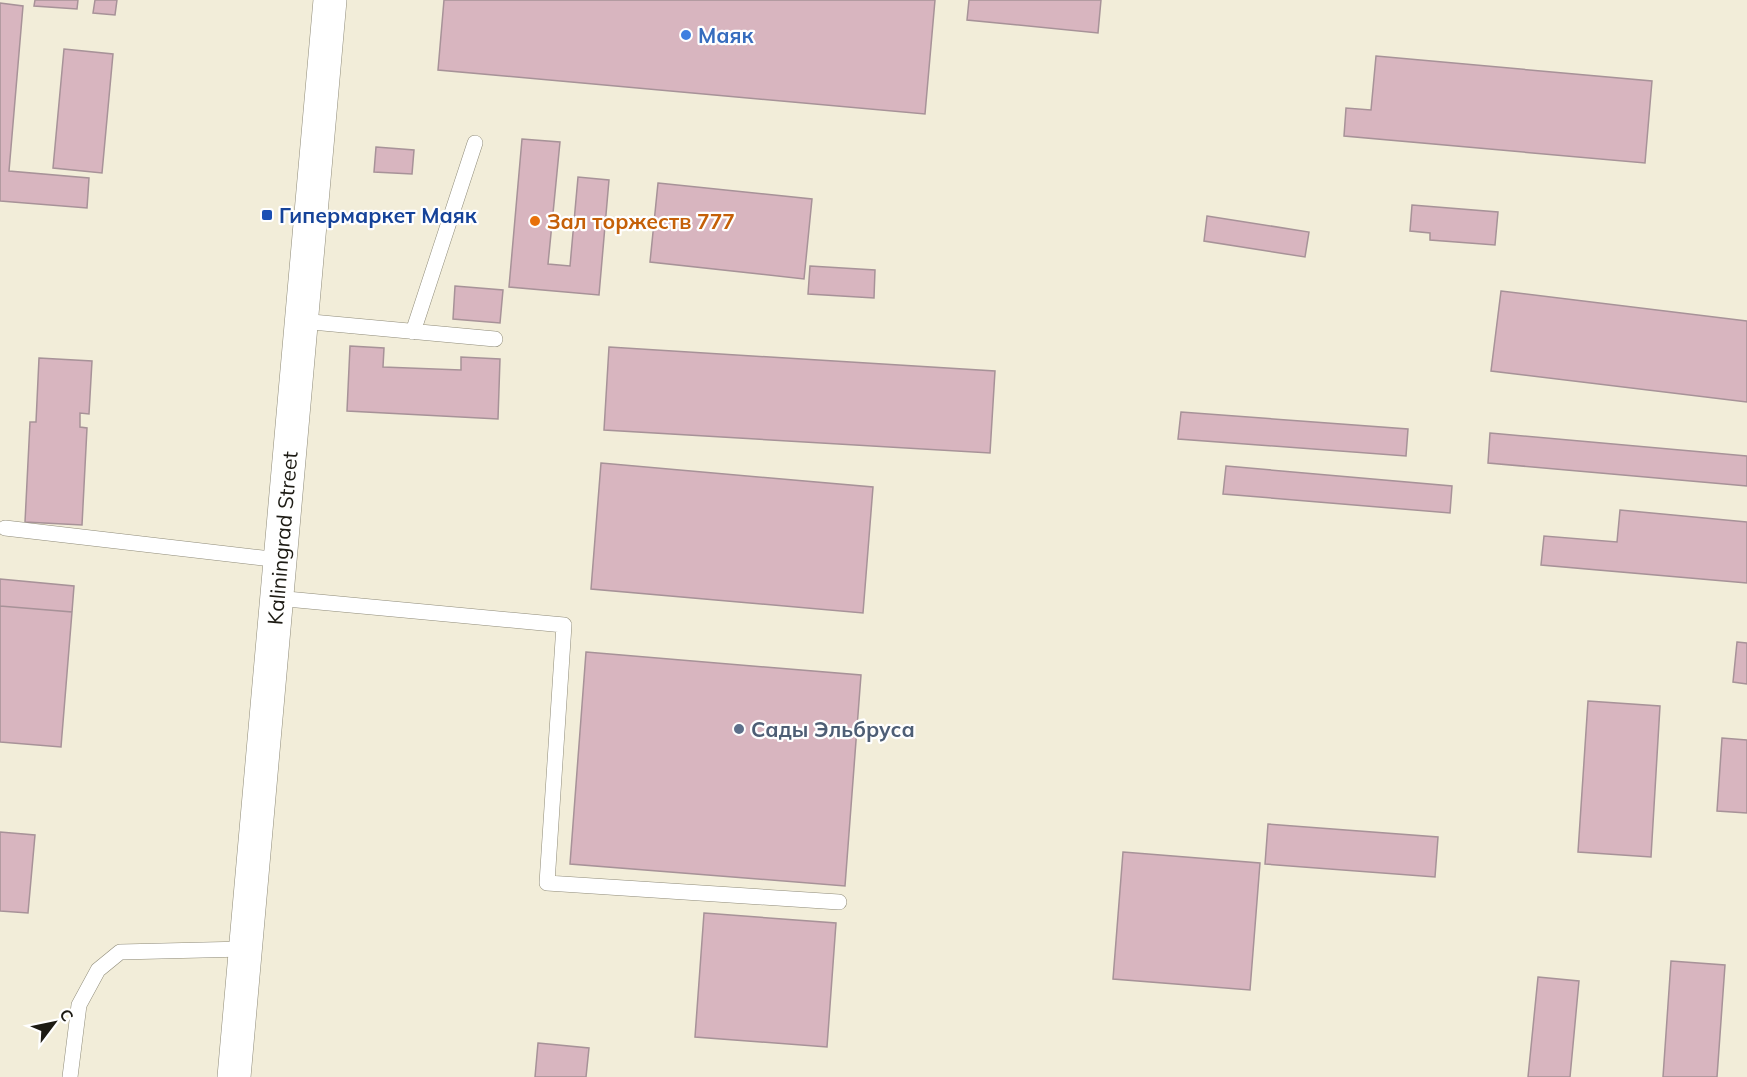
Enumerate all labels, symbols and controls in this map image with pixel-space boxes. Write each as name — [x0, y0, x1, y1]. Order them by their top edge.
place label: Маяк — [698, 22, 755, 48]
marker: Маяк — [679, 28, 693, 42]
place label: Гипермаркет Маяк — [279, 202, 478, 228]
marker: Гипермаркет Маяк — [260, 208, 274, 222]
place label: Зал торжеств 777 — [547, 208, 735, 234]
marker: Зал торжеств 777 — [528, 214, 542, 228]
street label: Kaliningrad Street — [261, 450, 303, 626]
place label: Сады Эльбруса — [751, 716, 915, 742]
marker: Сады Эльбруса — [732, 722, 746, 736]
north arrow — [24, 993, 84, 1053]
text: С — [55, 1005, 78, 1025]

